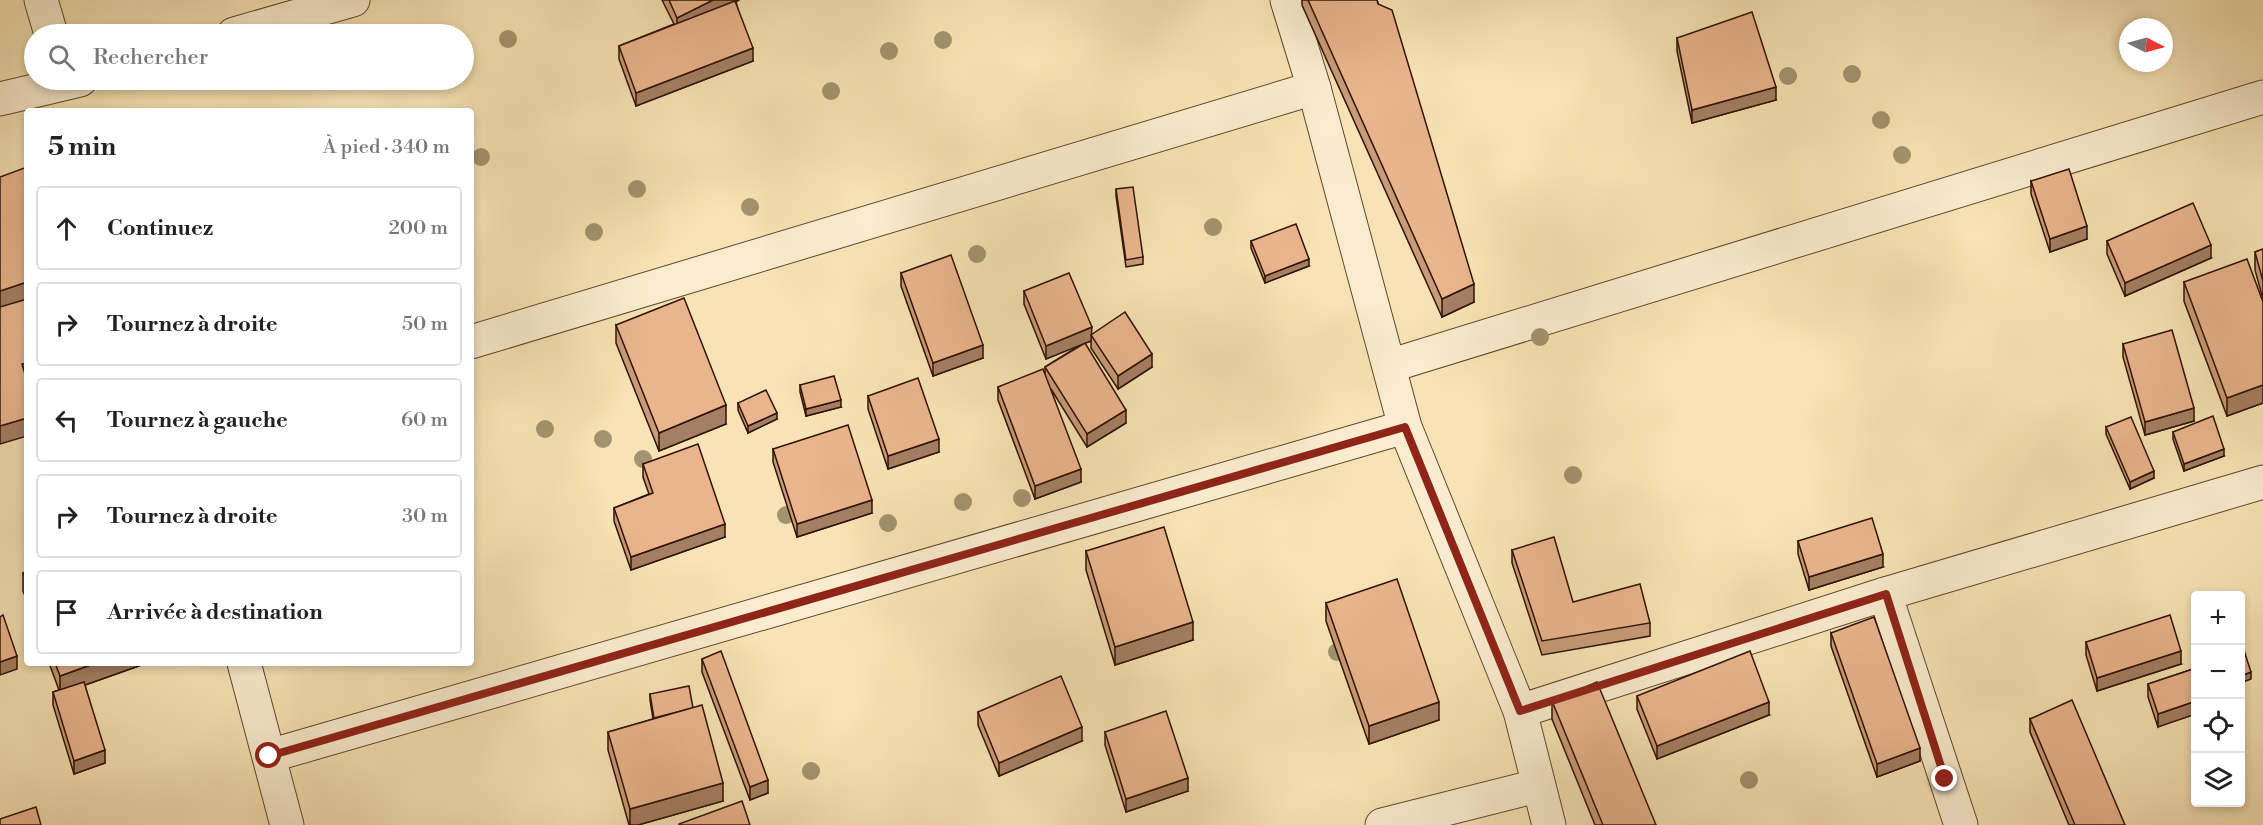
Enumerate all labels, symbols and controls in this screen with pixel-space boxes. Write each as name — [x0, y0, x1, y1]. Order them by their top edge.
north arrow — [2119, 18, 2173, 72]
search box — [24, 24, 474, 90]
icon: search — [45, 41, 78, 74]
text: Rechercher — [93, 44, 208, 71]
text: 5 min — [48, 131, 116, 163]
text: À pied · 340 m — [323, 135, 450, 160]
icon: ahead — [50, 212, 83, 245]
text: Continuez — [107, 215, 213, 242]
text: 200 m — [388, 216, 448, 241]
icon: right — [50, 308, 83, 341]
text: Tournez à droite — [107, 311, 278, 338]
text: 50 m — [402, 312, 448, 337]
icon: left — [50, 404, 83, 437]
text: Tournez à gauche — [107, 407, 288, 434]
text: 60 m — [401, 408, 448, 433]
icon: right — [50, 500, 83, 533]
text: Tournez à droite — [107, 503, 278, 530]
text: 30 m — [402, 504, 448, 529]
map controls — [2191, 591, 2245, 807]
button: + — [2191, 591, 2245, 645]
icon: arrive — [50, 596, 83, 629]
text: Arrivée à destination — [107, 599, 323, 626]
button: − — [2191, 645, 2245, 699]
button: locate — [2191, 699, 2245, 753]
route start — [255, 742, 281, 768]
button: layers — [2191, 753, 2245, 807]
route end — [1931, 765, 1957, 791]

